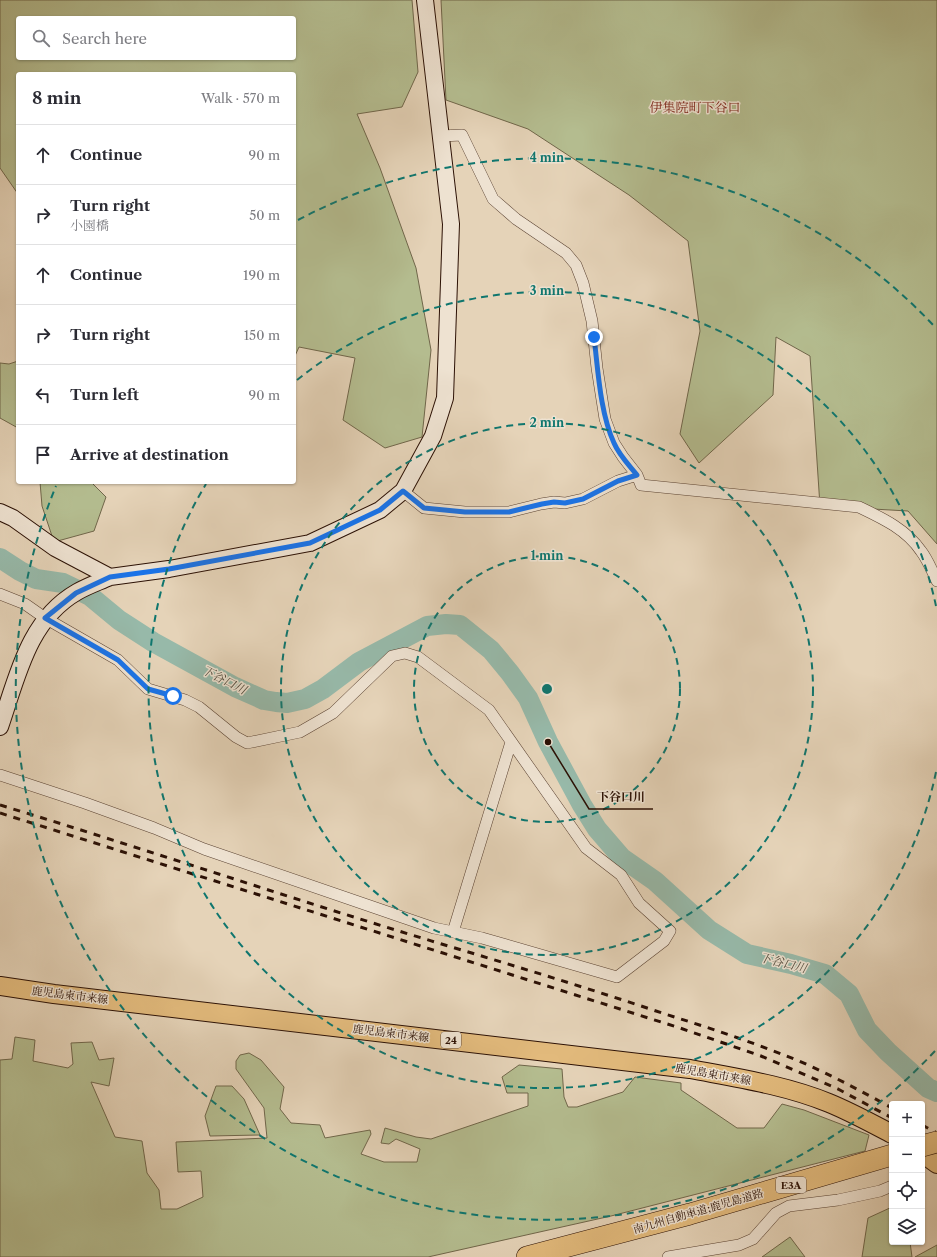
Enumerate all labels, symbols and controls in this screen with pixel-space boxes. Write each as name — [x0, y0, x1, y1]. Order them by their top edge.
search box — [16, 16, 296, 60]
icon: search — [30, 27, 52, 49]
text: Search here — [62, 29, 147, 48]
text: 8 min — [32, 88, 81, 108]
text: Walk · 570 m — [201, 90, 280, 106]
district label: 伊集院町下谷口 — [649, 99, 741, 115]
icon: ahead — [32, 144, 54, 166]
text: Continue — [70, 145, 142, 164]
text: 90 m — [249, 147, 280, 163]
text: 4 min — [530, 150, 565, 165]
text: Turn right — [70, 196, 150, 215]
icon: right — [32, 204, 54, 226]
text: 50 m — [249, 207, 280, 223]
text: 小園橋 — [70, 217, 109, 233]
icon: ahead — [32, 264, 54, 286]
text: Continue — [70, 265, 142, 284]
text: 190 m — [243, 267, 280, 283]
text: 3 min — [530, 283, 565, 298]
icon: right — [32, 324, 54, 346]
text: Turn right — [70, 325, 150, 344]
text: 150 m — [244, 327, 280, 343]
route end — [585, 328, 603, 346]
icon: left — [32, 384, 54, 406]
text: Turn left — [70, 385, 139, 404]
text: 90 m — [249, 387, 280, 403]
text: 2 min — [530, 415, 565, 430]
icon: arrive — [32, 444, 54, 466]
text: Arrive at destination — [70, 445, 229, 464]
text: 1 min — [531, 548, 564, 563]
water label: 下谷口川 — [199, 662, 251, 698]
centre of rings — [540, 682, 554, 696]
route start — [164, 687, 182, 705]
callout: 下谷口川 — [589, 785, 653, 809]
text: 下谷口川 — [597, 789, 645, 804]
water label: 下谷口川 — [758, 949, 810, 976]
street label: 鹿児島東市来線 — [31, 983, 109, 1007]
street label: 鹿児島東市来線 — [352, 1021, 430, 1045]
road number: 24 — [441, 1032, 461, 1048]
street label: 鹿児島東市来線 — [674, 1060, 752, 1088]
map controls — [889, 1101, 925, 1245]
button: + — [889, 1101, 925, 1137]
button: − — [889, 1137, 925, 1173]
button: locate — [889, 1173, 925, 1209]
road number: E3A — [776, 1177, 806, 1193]
street label: 南九州自動車道;鹿児島道路 — [631, 1186, 765, 1236]
button: layers — [889, 1209, 925, 1245]

